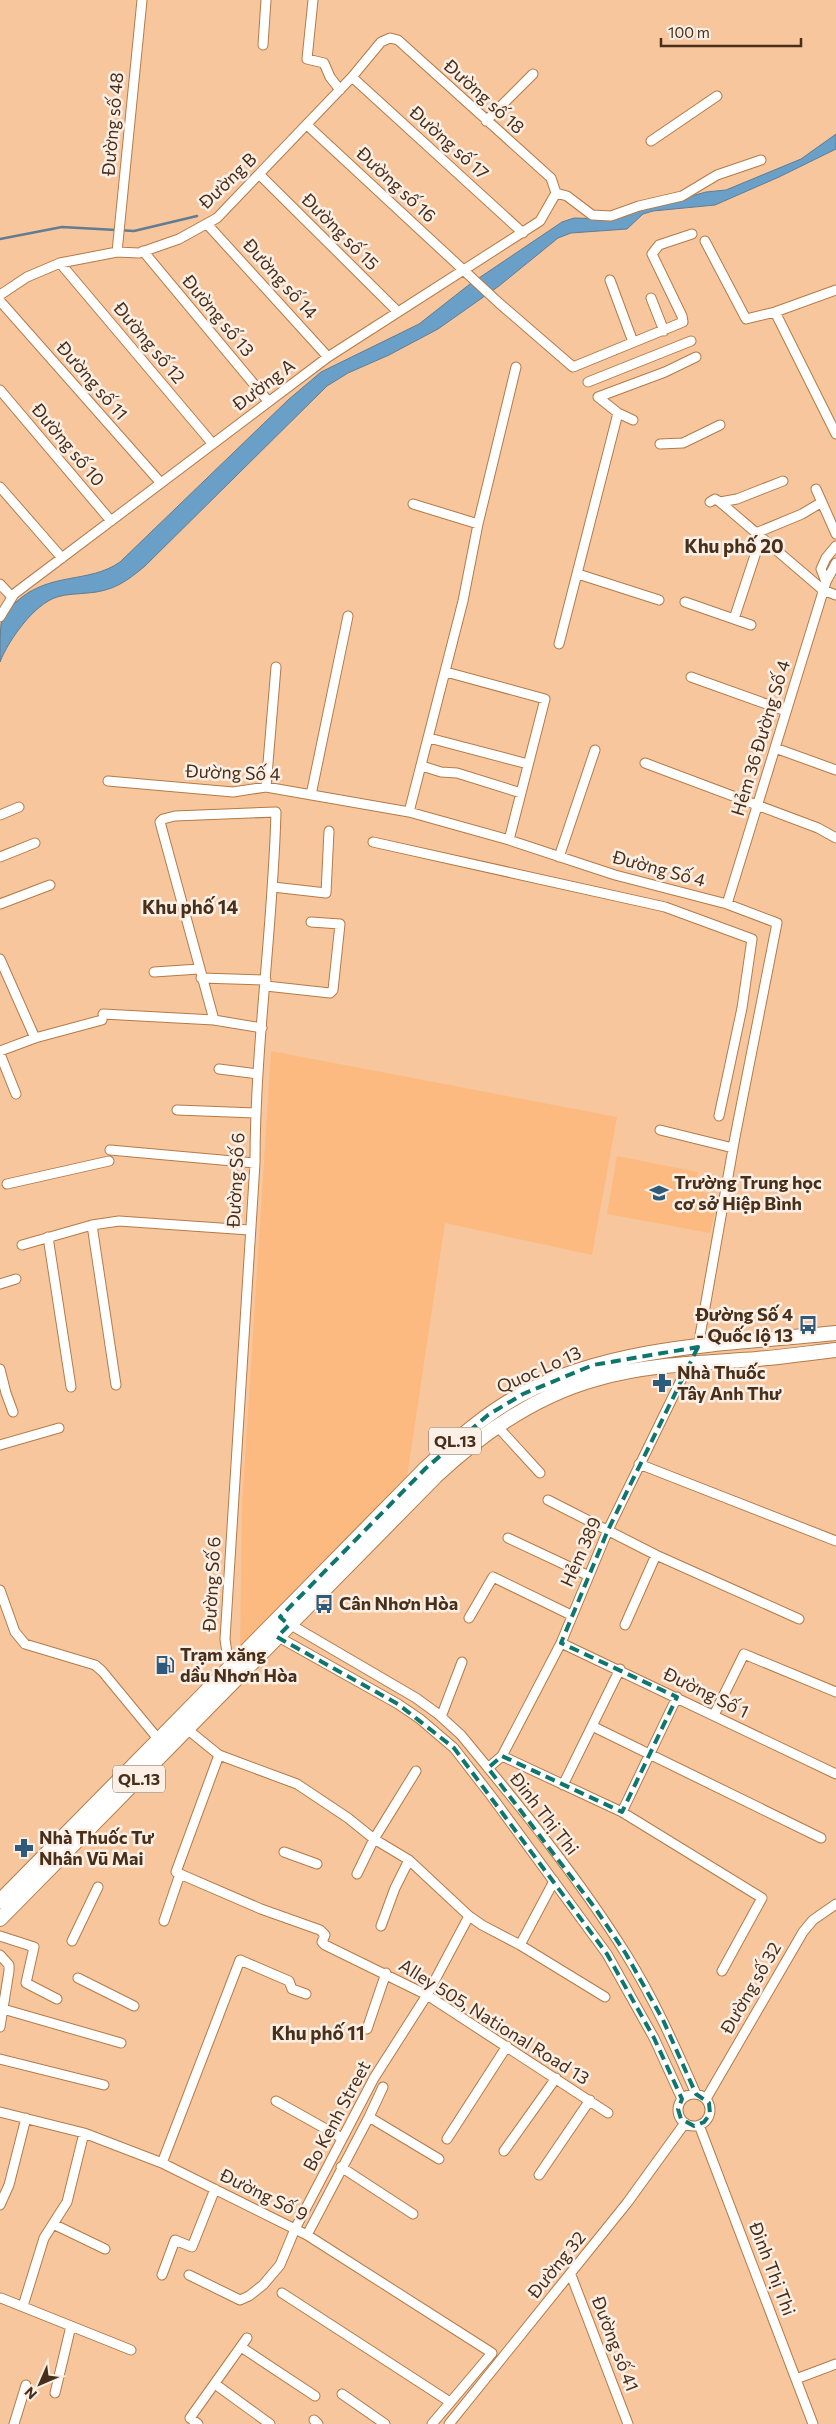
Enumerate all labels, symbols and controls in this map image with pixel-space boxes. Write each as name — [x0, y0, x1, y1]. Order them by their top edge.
scale bar — [661, 15, 801, 47]
text: 100 m — [668, 23, 710, 41]
street label: Đường số 18 — [439, 54, 529, 138]
street label: Đường số 48 — [96, 71, 127, 178]
street label: Đường số 17 — [405, 100, 494, 184]
street label: Đường số 16 — [352, 141, 441, 227]
street label: Đường B — [193, 148, 261, 214]
street label: Đường số 15 — [297, 187, 384, 274]
street label: Đường số 14 — [238, 233, 323, 323]
street label: Đường số 13 — [178, 269, 259, 361]
street label: Đường số 12 — [109, 296, 190, 388]
street label: Đường số 11 — [52, 336, 133, 424]
street label: Đường A — [227, 354, 299, 415]
street label: Đường số 10 — [27, 398, 110, 490]
district label: Khu phố 20 — [684, 534, 784, 557]
street label: Hẻm 36 Đường Số 4 — [726, 657, 794, 818]
street label: Đường Số 4 — [184, 759, 281, 785]
street label: Đường Số 4 — [610, 845, 708, 891]
district label: Khu phố 14 — [142, 895, 238, 918]
street label: Đường Số 6 — [221, 1132, 248, 1229]
place label: Trường Trung học cơ sở Hiệp Bình — [674, 1171, 822, 1214]
school or university icon: Trường Trung học cơ sở Hiệp Bình — [648, 1182, 670, 1204]
place label: Đường Số 4 - Quốc lộ 13 — [695, 1303, 793, 1346]
bus stop icon: Đường Số 4 - Quốc lộ 13 — [797, 1314, 819, 1336]
street label: Quoc Lo 13 — [493, 1341, 584, 1398]
place label: Nhà Thuốc Tây Anh Thư — [677, 1361, 782, 1404]
pharmacy icon: Nhà Thuốc Tây Anh Thư — [651, 1372, 673, 1394]
road number: QL.13 — [429, 1428, 481, 1454]
street label: Hẻm 389 — [555, 1513, 605, 1590]
street label: Đường Số 6 — [197, 1536, 224, 1633]
place label: Cân Nhơn Hòa — [339, 1592, 458, 1614]
bus stop icon: Cân Nhơn Hòa — [313, 1593, 335, 1615]
place label: Trạm xăng dầu Nhơn Hòa — [180, 1643, 297, 1686]
fuel station icon: Trạm xăng dầu Nhơn Hòa — [154, 1654, 176, 1676]
street label: Đường Số 1 — [659, 1662, 753, 1722]
road number: QL.13 — [113, 1766, 165, 1792]
street label: Đinh Thị Thi — [505, 1767, 584, 1859]
place label: Nhà Thuốc Tư Nhân Vū Mai — [39, 1826, 154, 1869]
pharmacy icon: Nhà Thuốc Tư Nhân Vū Mai — [13, 1837, 35, 1859]
street label: Đường số 32 — [715, 1938, 785, 2038]
street label: Alley 505, National Road 13 — [395, 1953, 594, 2089]
district label: Khu phố 11 — [271, 2021, 365, 2044]
street label: Bo Kenh Street — [298, 2057, 374, 2174]
street label: Đường Số 9 — [216, 2163, 312, 2225]
street label: Đinh Thị Thi — [745, 2218, 801, 2319]
street label: Đường 32 — [522, 2226, 590, 2303]
street label: Đường số 41 — [587, 2292, 644, 2394]
north arrow — [15, 2359, 65, 2409]
text: N — [21, 2384, 40, 2403]

